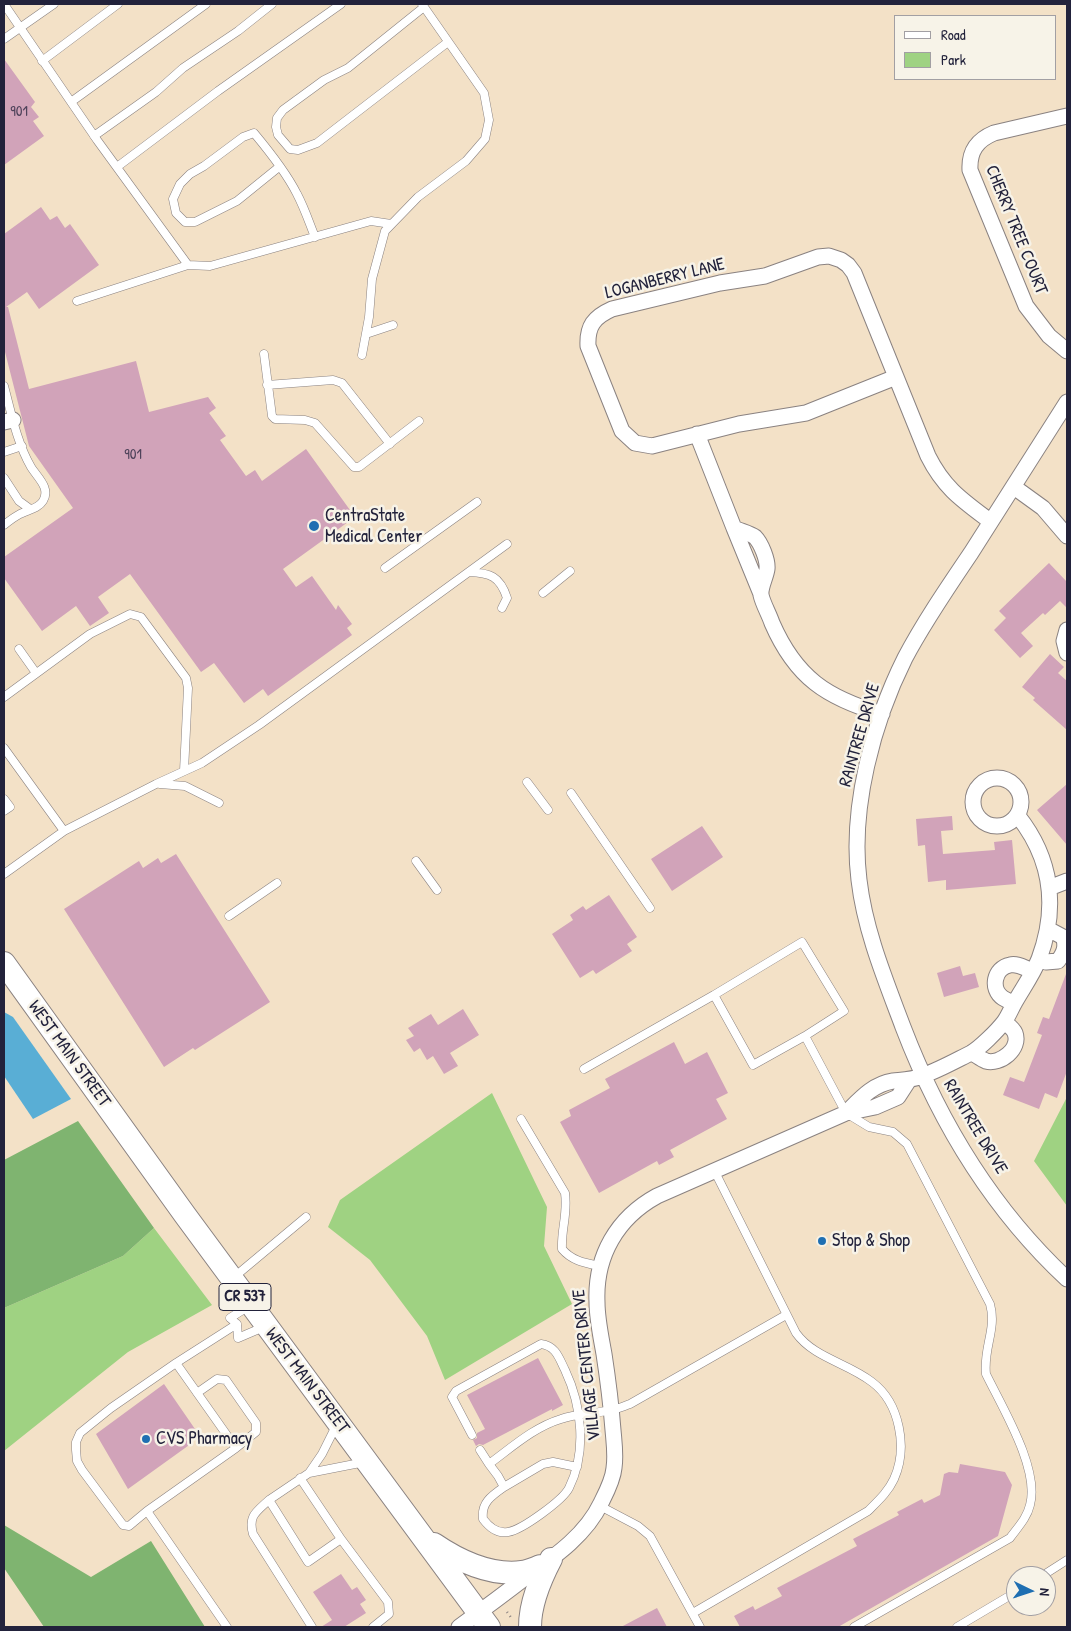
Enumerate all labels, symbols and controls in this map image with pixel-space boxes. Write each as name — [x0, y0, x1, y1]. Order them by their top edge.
legend — [894, 15, 1056, 80]
text: Road — [941, 24, 966, 45]
text: Park — [941, 49, 966, 70]
house number: 901 — [10, 103, 28, 121]
street label: CHERRY TREE COURT — [980, 162, 1052, 298]
street label: LOGANBERRY LANE — [603, 254, 727, 304]
house number: 901 — [124, 446, 142, 464]
place label: CentraState Medical Center — [325, 505, 422, 548]
marker: CentraState Medical Center — [307, 519, 321, 533]
street label: RAINTREE DRIVE — [835, 681, 885, 789]
street label: WEST MAIN STREET — [23, 996, 115, 1112]
street label: RAINTREE DRIVE — [938, 1076, 1012, 1178]
place label: Stop & Shop — [832, 1230, 910, 1252]
marker: Stop & Shop — [816, 1235, 828, 1247]
road number: CR 537 — [219, 1284, 271, 1310]
street label: VILLAGE CENTER DRIVE — [568, 1288, 606, 1442]
street label: WEST MAIN STREET — [260, 1324, 354, 1438]
place label: CVS Pharmacy — [156, 1428, 252, 1450]
marker: CVS Pharmacy — [140, 1433, 152, 1445]
north arrow — [1006, 1566, 1056, 1616]
text: N — [1036, 1588, 1055, 1596]

